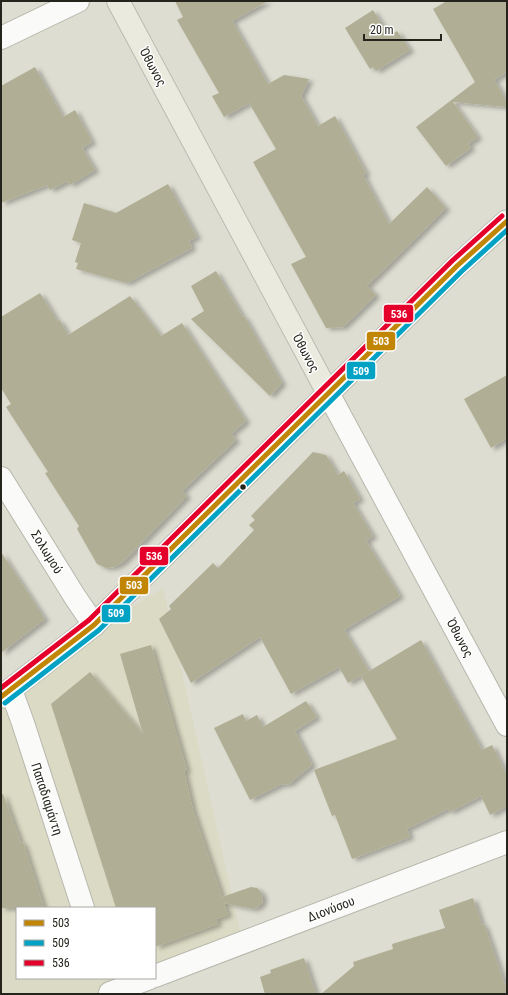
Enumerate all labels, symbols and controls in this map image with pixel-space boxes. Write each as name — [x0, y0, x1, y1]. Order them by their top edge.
scale bar — [364, 16, 441, 42]
text: 20 m — [370, 23, 394, 37]
street label: Όθωνος — [136, 44, 169, 89]
line badge: 536 — [383, 304, 414, 323]
text: 536 — [391, 308, 408, 321]
street label: Όθωνος — [289, 330, 322, 375]
line badge: 503 — [366, 331, 396, 351]
text: 503 — [373, 335, 390, 348]
line badge: 509 — [346, 361, 376, 380]
text: 509 — [353, 365, 369, 378]
unlabelled marker — [238, 482, 248, 492]
street label: Σολωμού — [28, 528, 66, 576]
line badge: 536 — [139, 546, 169, 566]
text: 536 — [146, 550, 163, 563]
line badge: 503 — [119, 576, 149, 595]
text: 503 — [126, 579, 143, 592]
line badge: 509 — [101, 604, 131, 623]
text: 509 — [108, 607, 124, 620]
street label: Όθωνος — [443, 615, 476, 660]
street label: Παπαδιαμάντη — [28, 761, 66, 837]
street label: Διονύσου — [305, 893, 357, 925]
legend — [16, 907, 156, 979]
text: 503 — [52, 916, 70, 930]
text: 509 — [52, 936, 70, 950]
text: 536 — [52, 956, 70, 970]

